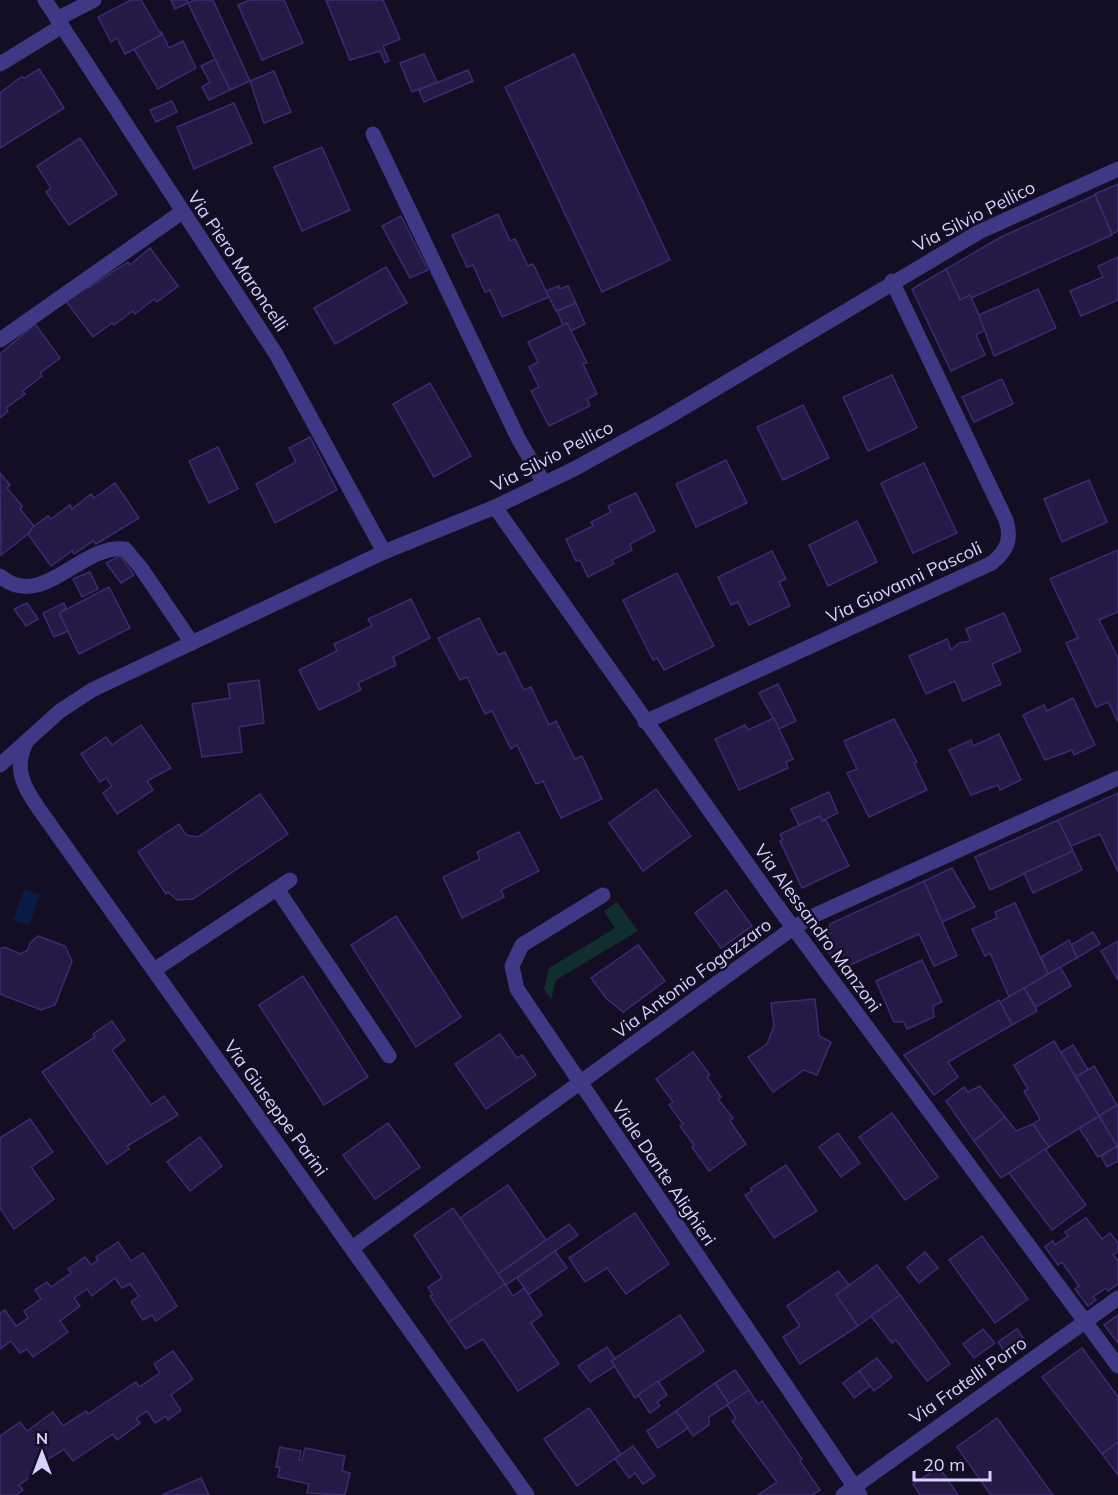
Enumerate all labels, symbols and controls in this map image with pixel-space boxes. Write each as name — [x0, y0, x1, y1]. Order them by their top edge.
street label: Via Silvio Pellico — [909, 175, 1039, 257]
street label: Via Piero Maroncelli — [182, 186, 294, 336]
street label: Via Silvio Pellico — [487, 415, 617, 497]
street label: Via Giovanni Pascoli — [823, 536, 985, 628]
street label: Via Alessandro Manzoni — [749, 839, 887, 1017]
street label: Via Antonio Fogazzaro — [608, 913, 776, 1043]
street label: Via Giuseppe Parini — [219, 1035, 333, 1181]
street label: Viale Dante Alighieri — [607, 1096, 721, 1250]
street label: Via Fratelli Porro — [905, 1331, 1031, 1429]
north arrow — [12, 1423, 72, 1483]
text: N — [36, 1428, 48, 1448]
scale bar — [914, 1444, 990, 1482]
text: 20 m — [923, 1453, 965, 1476]

